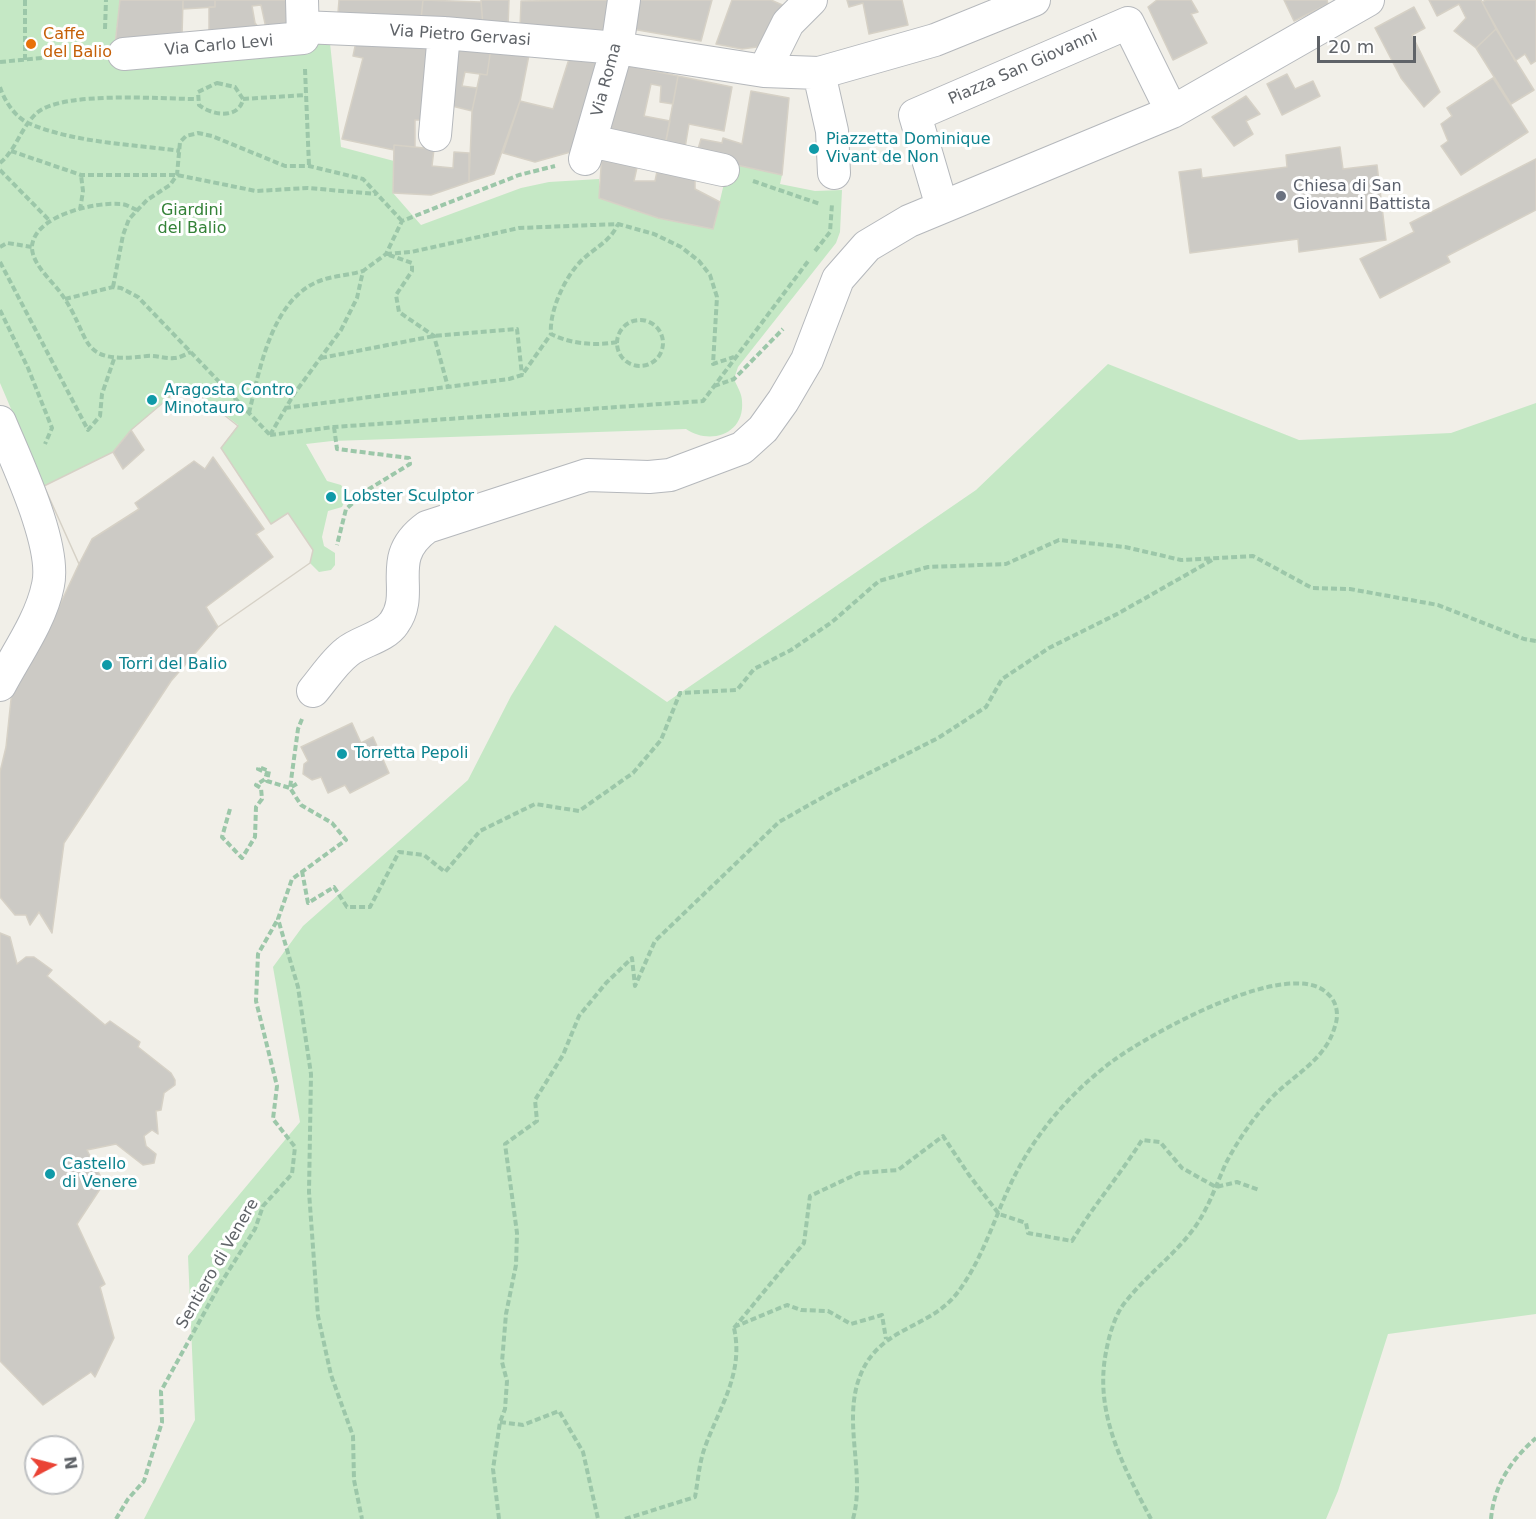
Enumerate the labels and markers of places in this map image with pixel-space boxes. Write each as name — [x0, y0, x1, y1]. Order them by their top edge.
place label: Caffe del Balio — [43, 25, 112, 63]
marker: Caffe del Balio — [24, 37, 38, 51]
place label: Piazzetta Dominique Vivant de Non — [826, 130, 990, 168]
marker: Piazzetta Dominique Vivant de Non — [807, 142, 821, 156]
place label: Chiesa di San Giovanni Battista — [1293, 177, 1431, 215]
marker: Chiesa di San Giovanni Battista — [1274, 189, 1288, 203]
place label: Aragosta Contro Minotauro — [164, 381, 294, 419]
marker: Aragosta Contro Minotauro — [145, 393, 159, 407]
place label: Lobster Sculptor — [343, 487, 474, 507]
marker: Lobster Sculptor — [324, 490, 338, 504]
place label: Torri del Balio — [119, 655, 227, 675]
marker: Torri del Balio — [100, 658, 114, 672]
place label: Torretta Pepoli — [354, 744, 468, 764]
marker: Torretta Pepoli — [335, 747, 349, 761]
place label: Castello di Venere — [62, 1155, 137, 1193]
marker: Castello di Venere — [43, 1167, 57, 1181]

